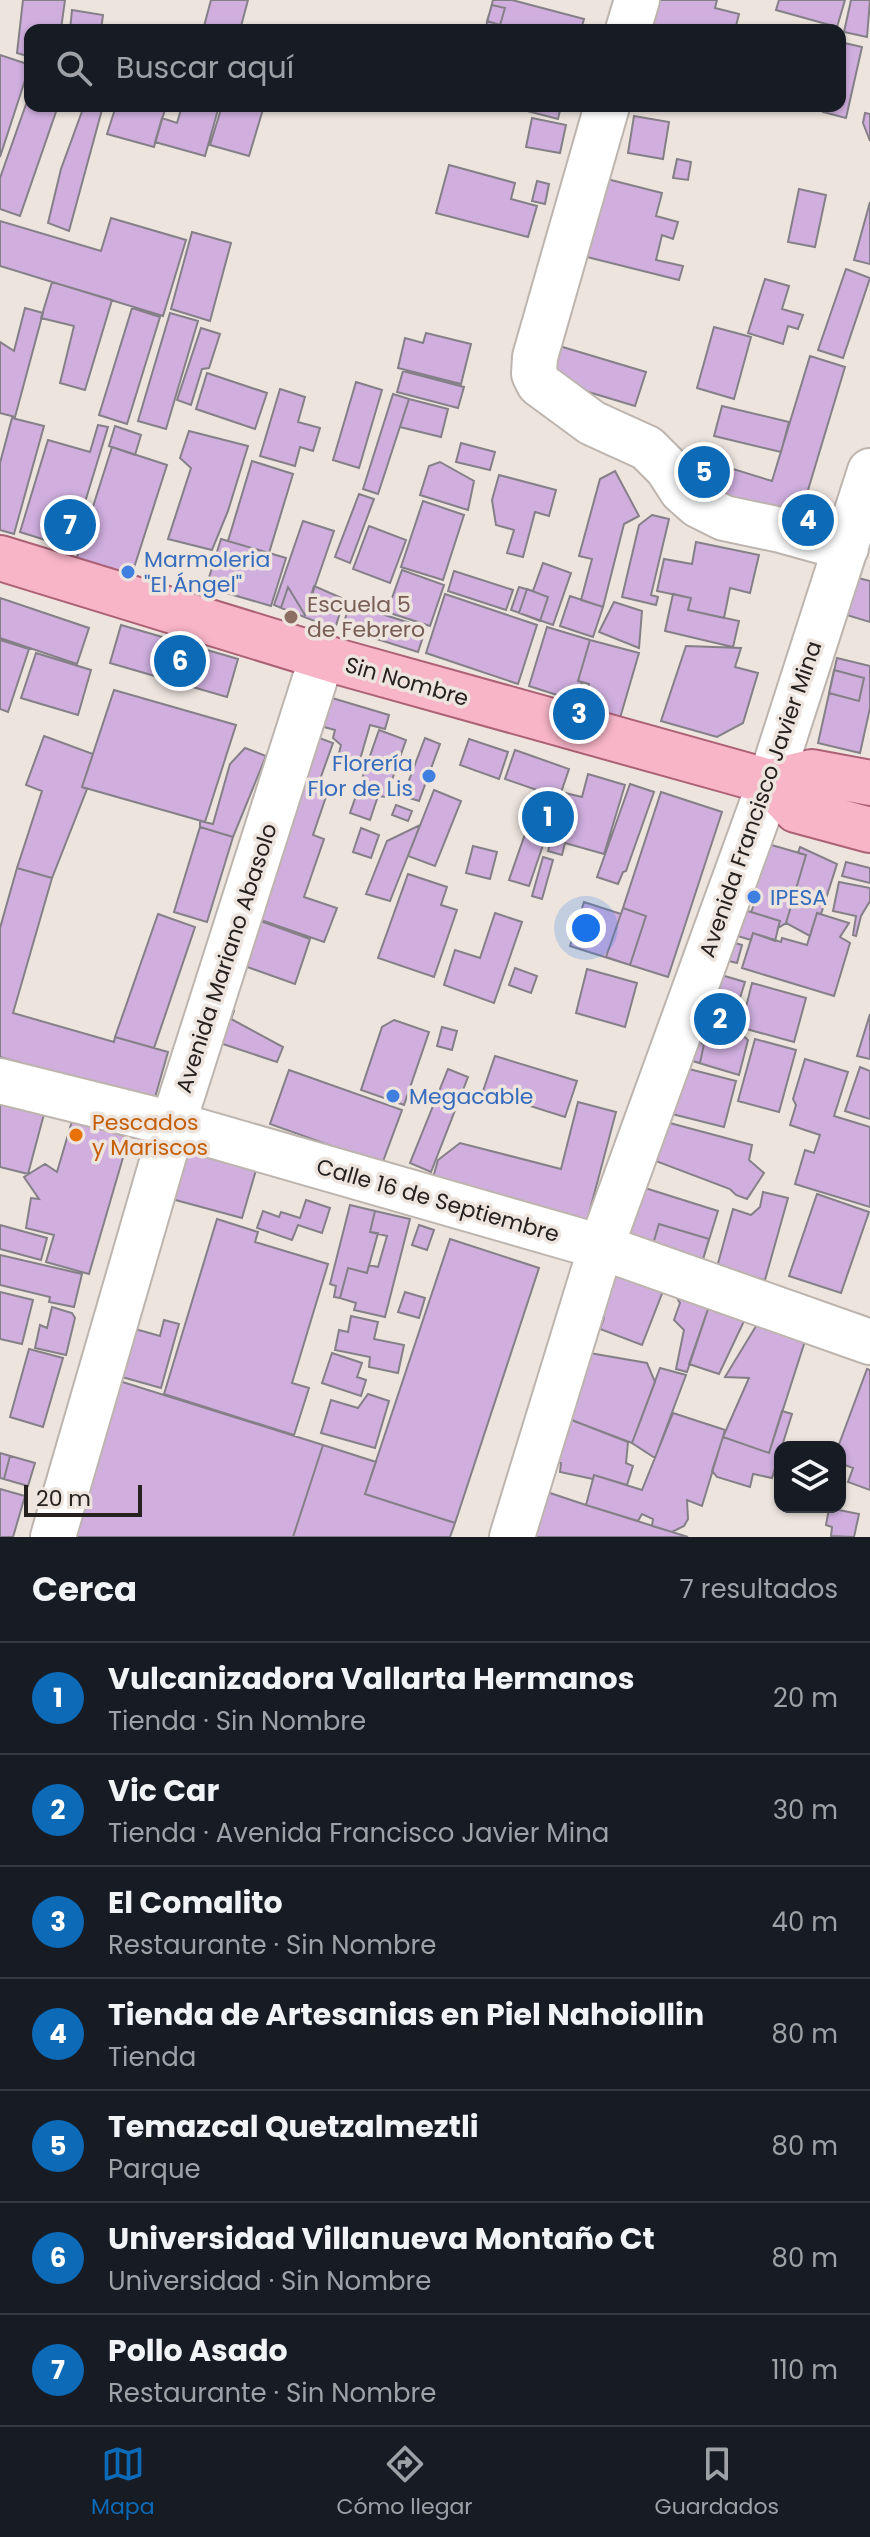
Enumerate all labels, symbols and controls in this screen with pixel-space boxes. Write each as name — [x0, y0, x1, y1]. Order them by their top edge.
search box — [24, 24, 846, 112]
icon: search — [52, 46, 96, 90]
text: Buscar aquí — [116, 46, 294, 89]
pin: 5 — [678, 442, 730, 502]
pin: 4 — [782, 490, 834, 550]
pin: 7 — [44, 495, 96, 555]
place label: Marmoleria "El Ángel" — [144, 544, 270, 600]
marker: Marmoleria "El Ángel" — [119, 563, 137, 581]
place label: Escuela 5 de Febrero — [307, 589, 425, 645]
marker: Escuela 5 de Febrero — [282, 608, 300, 626]
pin: 6 — [154, 631, 206, 691]
street label: Avenida Francisco Javier Mina — [692, 637, 829, 962]
street label: Sin Nombre — [341, 649, 472, 714]
pin: 3 — [553, 684, 605, 744]
place label: Florería Flor de Lis — [308, 748, 413, 804]
marker: Florería Flor de Lis — [420, 767, 438, 785]
pin: 1 — [522, 787, 574, 847]
street label: Avenida Mariano Abasolo — [168, 819, 285, 1097]
place label: IPESA — [770, 882, 827, 913]
marker: IPESA — [745, 888, 763, 906]
your location — [566, 908, 606, 948]
pin: 2 — [694, 989, 746, 1049]
place label: Megacable — [409, 1081, 533, 1112]
marker: Megacable — [384, 1087, 402, 1105]
place label: Pescados y Mariscos — [92, 1107, 208, 1163]
marker: Pescados y Mariscos — [67, 1126, 85, 1144]
street label: Calle 16 de Septiembre — [313, 1151, 563, 1250]
map controls — [774, 1441, 846, 1513]
button: layers — [774, 1441, 846, 1513]
scale bar — [24, 1481, 142, 1517]
text: 20 m — [36, 1483, 91, 1514]
text: Cerca — [32, 1565, 137, 1613]
text: 7 resultados — [680, 1571, 838, 1607]
text: Vulcanizadora Vallarta Hermanos — [108, 1657, 634, 1700]
text: 1 — [53, 1680, 63, 1716]
text: 20 m — [773, 1680, 838, 1716]
text: Tienda · Sin Nombre — [108, 1703, 366, 1739]
text: Vic Car — [108, 1769, 219, 1812]
text: 2 — [51, 1792, 65, 1828]
text: 30 m — [773, 1792, 838, 1828]
text: Tienda · Avenida Francisco Javier Mina — [108, 1815, 609, 1851]
text: El Comalito — [108, 1881, 283, 1924]
text: 3 — [50, 1904, 66, 1940]
text: 40 m — [772, 1904, 838, 1940]
text: Restaurante · Sin Nombre — [108, 1927, 436, 1963]
text: Tienda de Artesanias en Piel Nahoiollin — [108, 1993, 704, 2036]
text: 4 — [49, 2016, 67, 2052]
text: 80 m — [772, 2016, 838, 2052]
text: Tienda — [108, 2039, 196, 2075]
text: Temazcal Quetzalmeztli — [108, 2105, 479, 2148]
text: 5 — [50, 2128, 66, 2164]
text: 80 m — [772, 2128, 838, 2164]
text: Parque — [108, 2151, 201, 2187]
text: Universidad Villanueva Montaño Ct — [108, 2217, 655, 2260]
text: 6 — [50, 2240, 66, 2276]
text: 80 m — [772, 2240, 838, 2276]
text: Universidad · Sin Nombre — [108, 2263, 431, 2299]
text: Pollo Asado — [108, 2329, 288, 2372]
text: 7 — [51, 2352, 65, 2388]
text: 110 m — [771, 2352, 838, 2388]
text: Restaurante · Sin Nombre — [108, 2375, 436, 2411]
tab: Mapa — [91, 2442, 155, 2523]
tab: Cómo llegar — [336, 2442, 473, 2523]
tab: Guardados — [655, 2442, 779, 2523]

